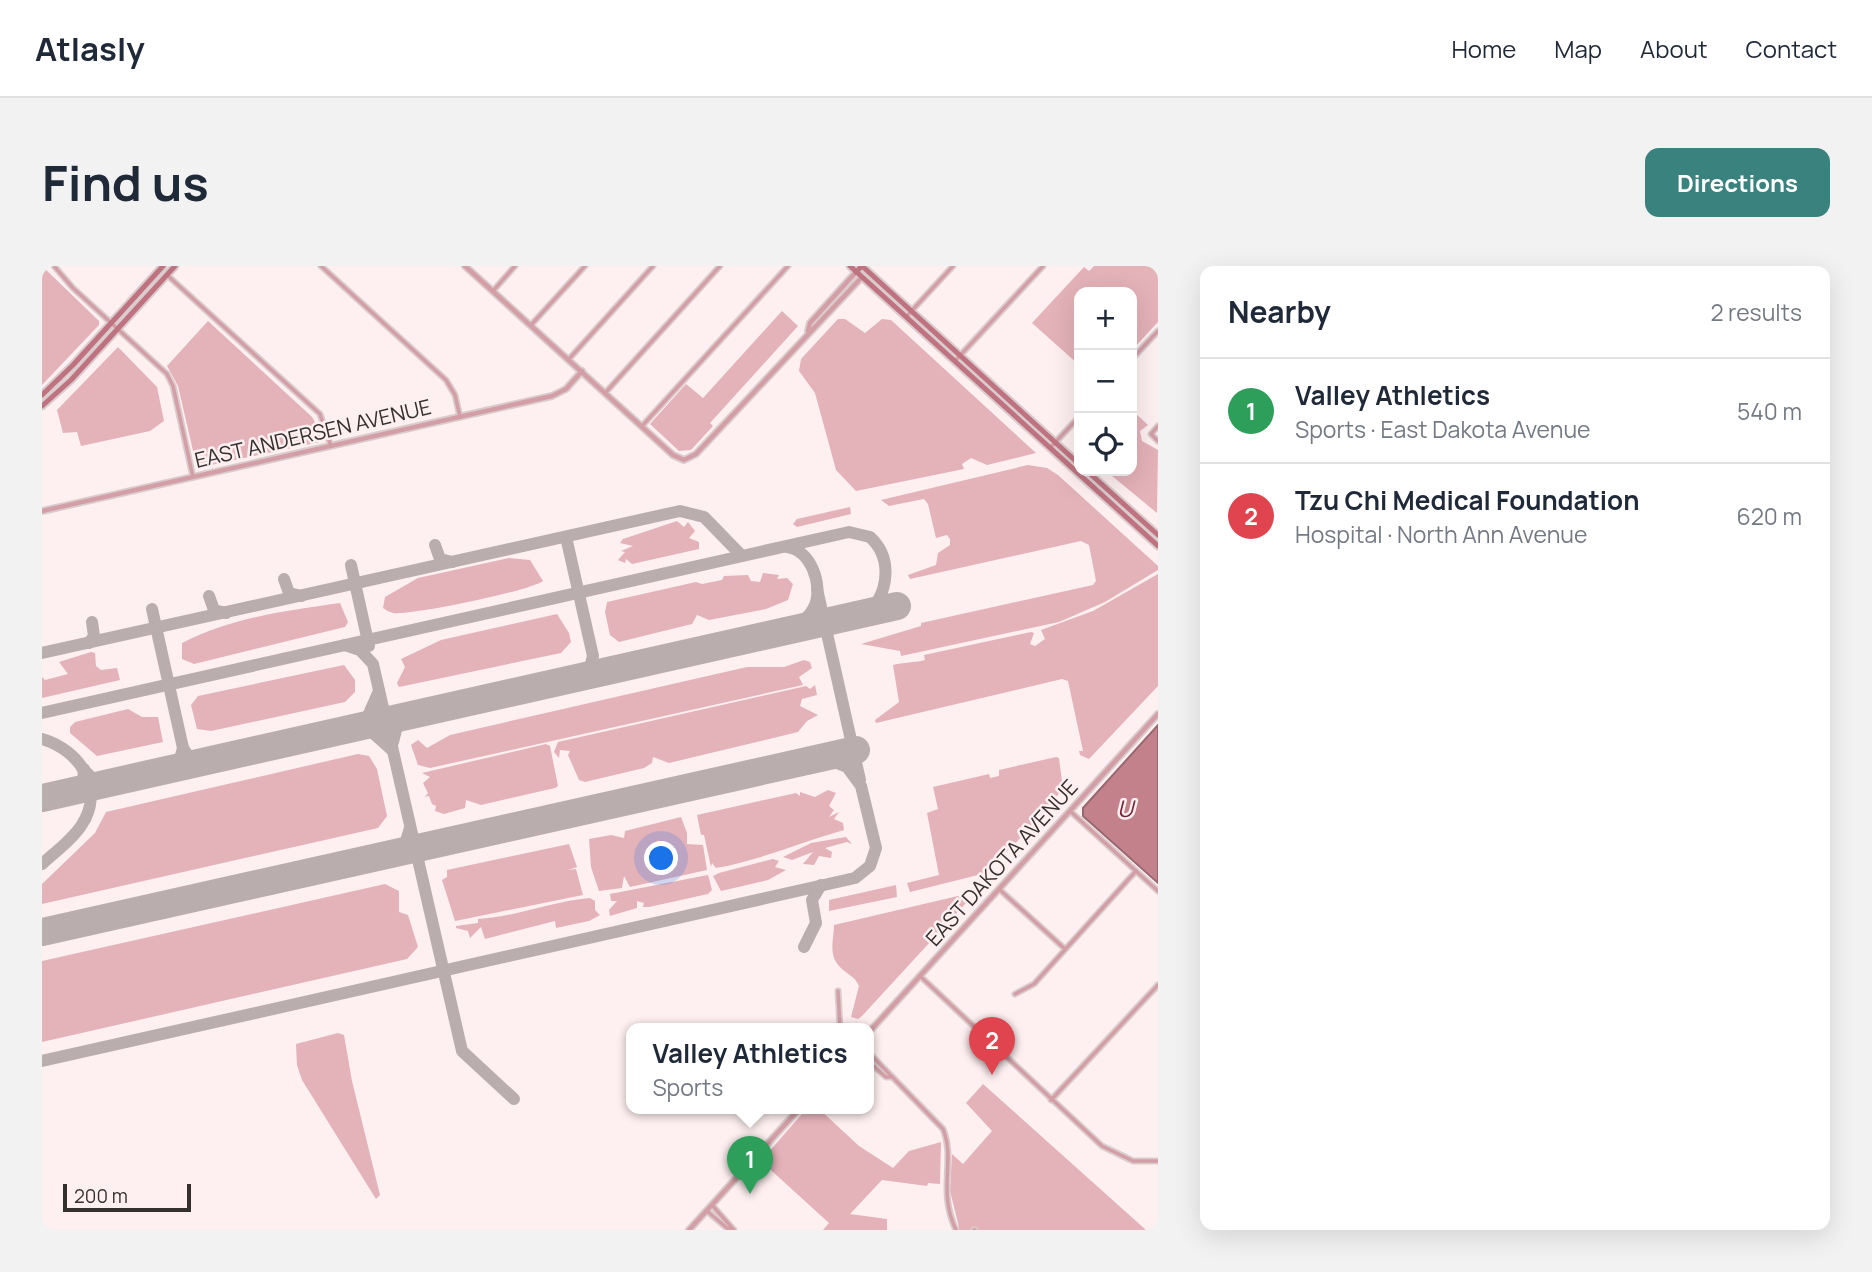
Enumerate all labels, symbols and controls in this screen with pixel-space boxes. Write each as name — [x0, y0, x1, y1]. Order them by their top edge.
text: Atlasly — [35, 26, 145, 71]
text: Home — [1451, 32, 1516, 65]
text: Map — [1554, 32, 1602, 65]
text: About — [1640, 32, 1708, 65]
text: Contact — [1746, 32, 1837, 65]
button: Directions — [1645, 148, 1830, 217]
text: Find us — [42, 149, 209, 216]
map controls — [1074, 287, 1137, 476]
button: + — [1074, 287, 1137, 350]
text: Nearby — [1228, 291, 1331, 332]
text: 2 results — [1710, 296, 1802, 328]
button: − — [1074, 350, 1137, 413]
text: Valley Athletics — [1295, 377, 1490, 413]
street label: EAST ANDERSEN AVENUE — [192, 392, 434, 474]
text: 1 — [1246, 395, 1256, 427]
text: 540 m — [1737, 395, 1802, 427]
button: locate — [1074, 413, 1137, 476]
text: Sports · East Dakota Avenue — [1295, 413, 1591, 445]
text: Tzu Chi Medical Foundation — [1295, 482, 1639, 518]
text: 2 — [1244, 500, 1258, 532]
text: 620 m — [1736, 500, 1802, 532]
text: Hospital · North Ann Avenue — [1295, 518, 1587, 550]
street label: EAST DAKOTA AVENUE — [919, 773, 1083, 951]
water label: U — [1117, 792, 1136, 824]
your location — [644, 841, 678, 875]
pin: 2 — [969, 1017, 1015, 1075]
popup — [626, 1023, 874, 1114]
text: Valley Athletics — [652, 1035, 848, 1071]
text: Sports — [652, 1071, 723, 1103]
pin: 1 — [727, 1136, 773, 1194]
scale bar — [63, 1181, 191, 1213]
text: 200 m — [74, 1183, 128, 1209]

